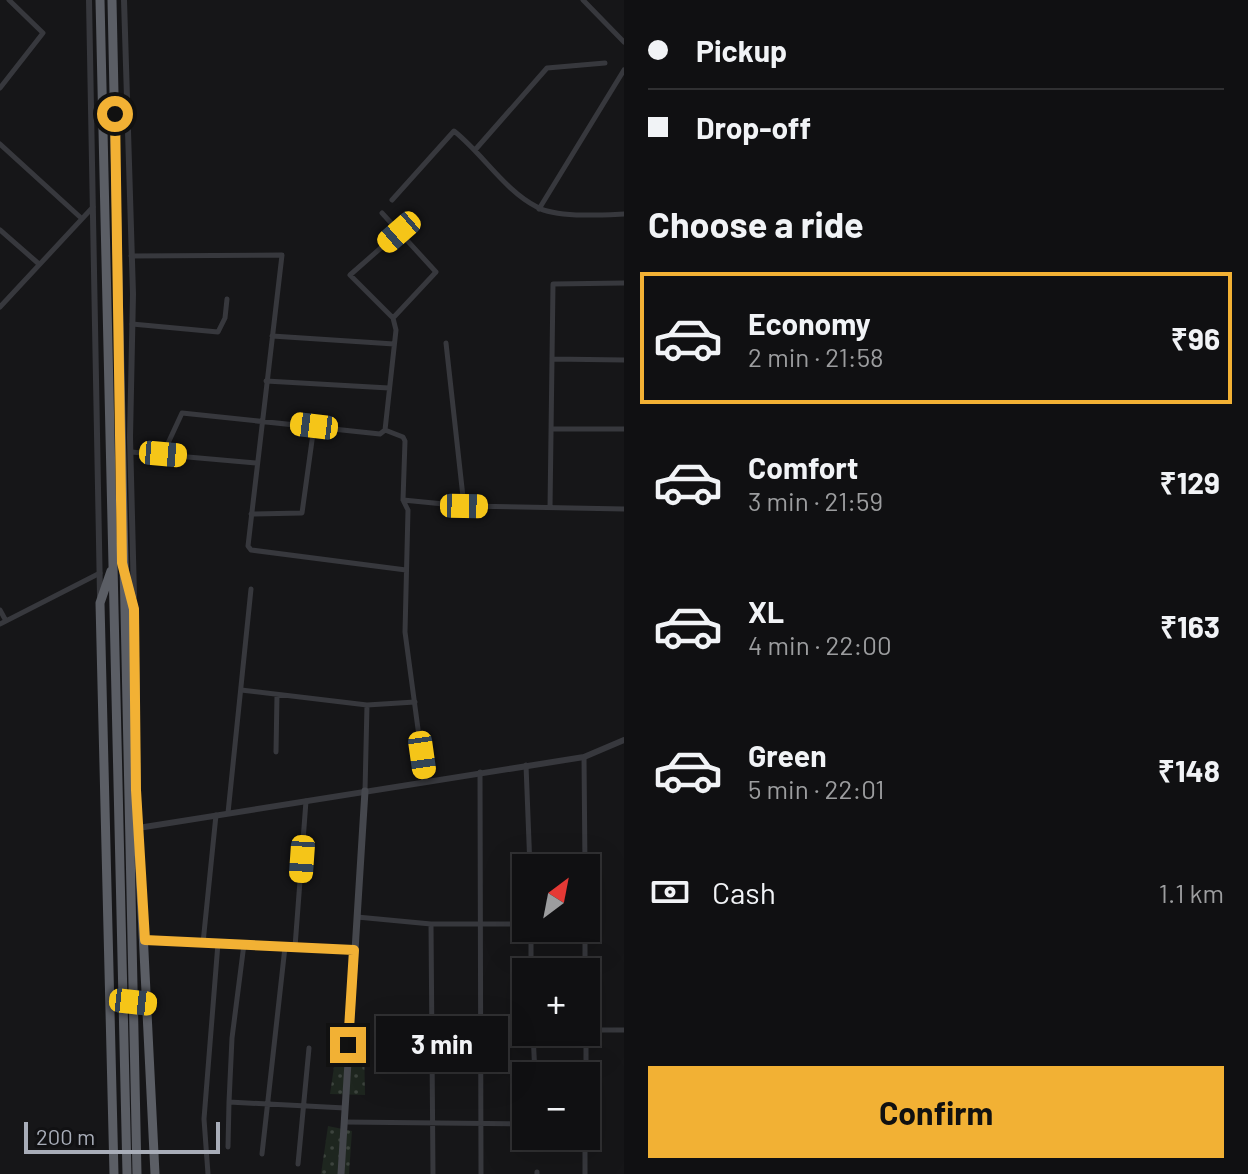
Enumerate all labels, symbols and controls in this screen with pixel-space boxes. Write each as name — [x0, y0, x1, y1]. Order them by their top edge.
text: Pickup — [696, 32, 787, 68]
route start — [97, 96, 133, 132]
text: Drop-off — [696, 109, 811, 145]
text: Choose a ride — [648, 202, 864, 245]
car — [373, 207, 425, 257]
icon: car — [652, 302, 724, 374]
text: Economy — [748, 305, 871, 341]
text: ₹96 — [1171, 320, 1220, 356]
text: 2 min · 21:58 — [748, 341, 884, 372]
car — [289, 411, 339, 441]
car — [138, 440, 188, 468]
icon: car — [652, 446, 724, 518]
text: Comfort — [748, 449, 858, 485]
text: ₹129 — [1159, 464, 1220, 500]
text: 3 min · 21:59 — [748, 485, 883, 516]
car — [440, 494, 488, 518]
icon: car — [652, 590, 724, 662]
text: XL — [748, 593, 784, 629]
text: ₹163 — [1160, 608, 1220, 644]
text: 4 min · 22:00 — [748, 629, 892, 660]
car — [407, 730, 437, 780]
icon: car — [652, 734, 724, 806]
text: Green — [748, 737, 827, 773]
text: ₹148 — [1158, 752, 1220, 788]
text: 5 min · 22:01 — [748, 773, 884, 804]
car — [288, 834, 316, 884]
north arrow — [512, 854, 600, 942]
map controls — [512, 854, 600, 1150]
icon: cash — [648, 870, 692, 914]
text: Cash — [712, 874, 776, 910]
text: 1.1 km — [1159, 877, 1224, 908]
button: + — [512, 958, 600, 1046]
car — [108, 988, 158, 1016]
callout: 3 min — [376, 1017, 508, 1073]
route end — [330, 1027, 366, 1063]
text: 3 min — [411, 1028, 473, 1059]
button: − — [512, 1062, 600, 1150]
button: Confirm — [648, 1066, 1224, 1158]
scale bar — [24, 1118, 220, 1154]
text: 200 m — [36, 1123, 95, 1149]

